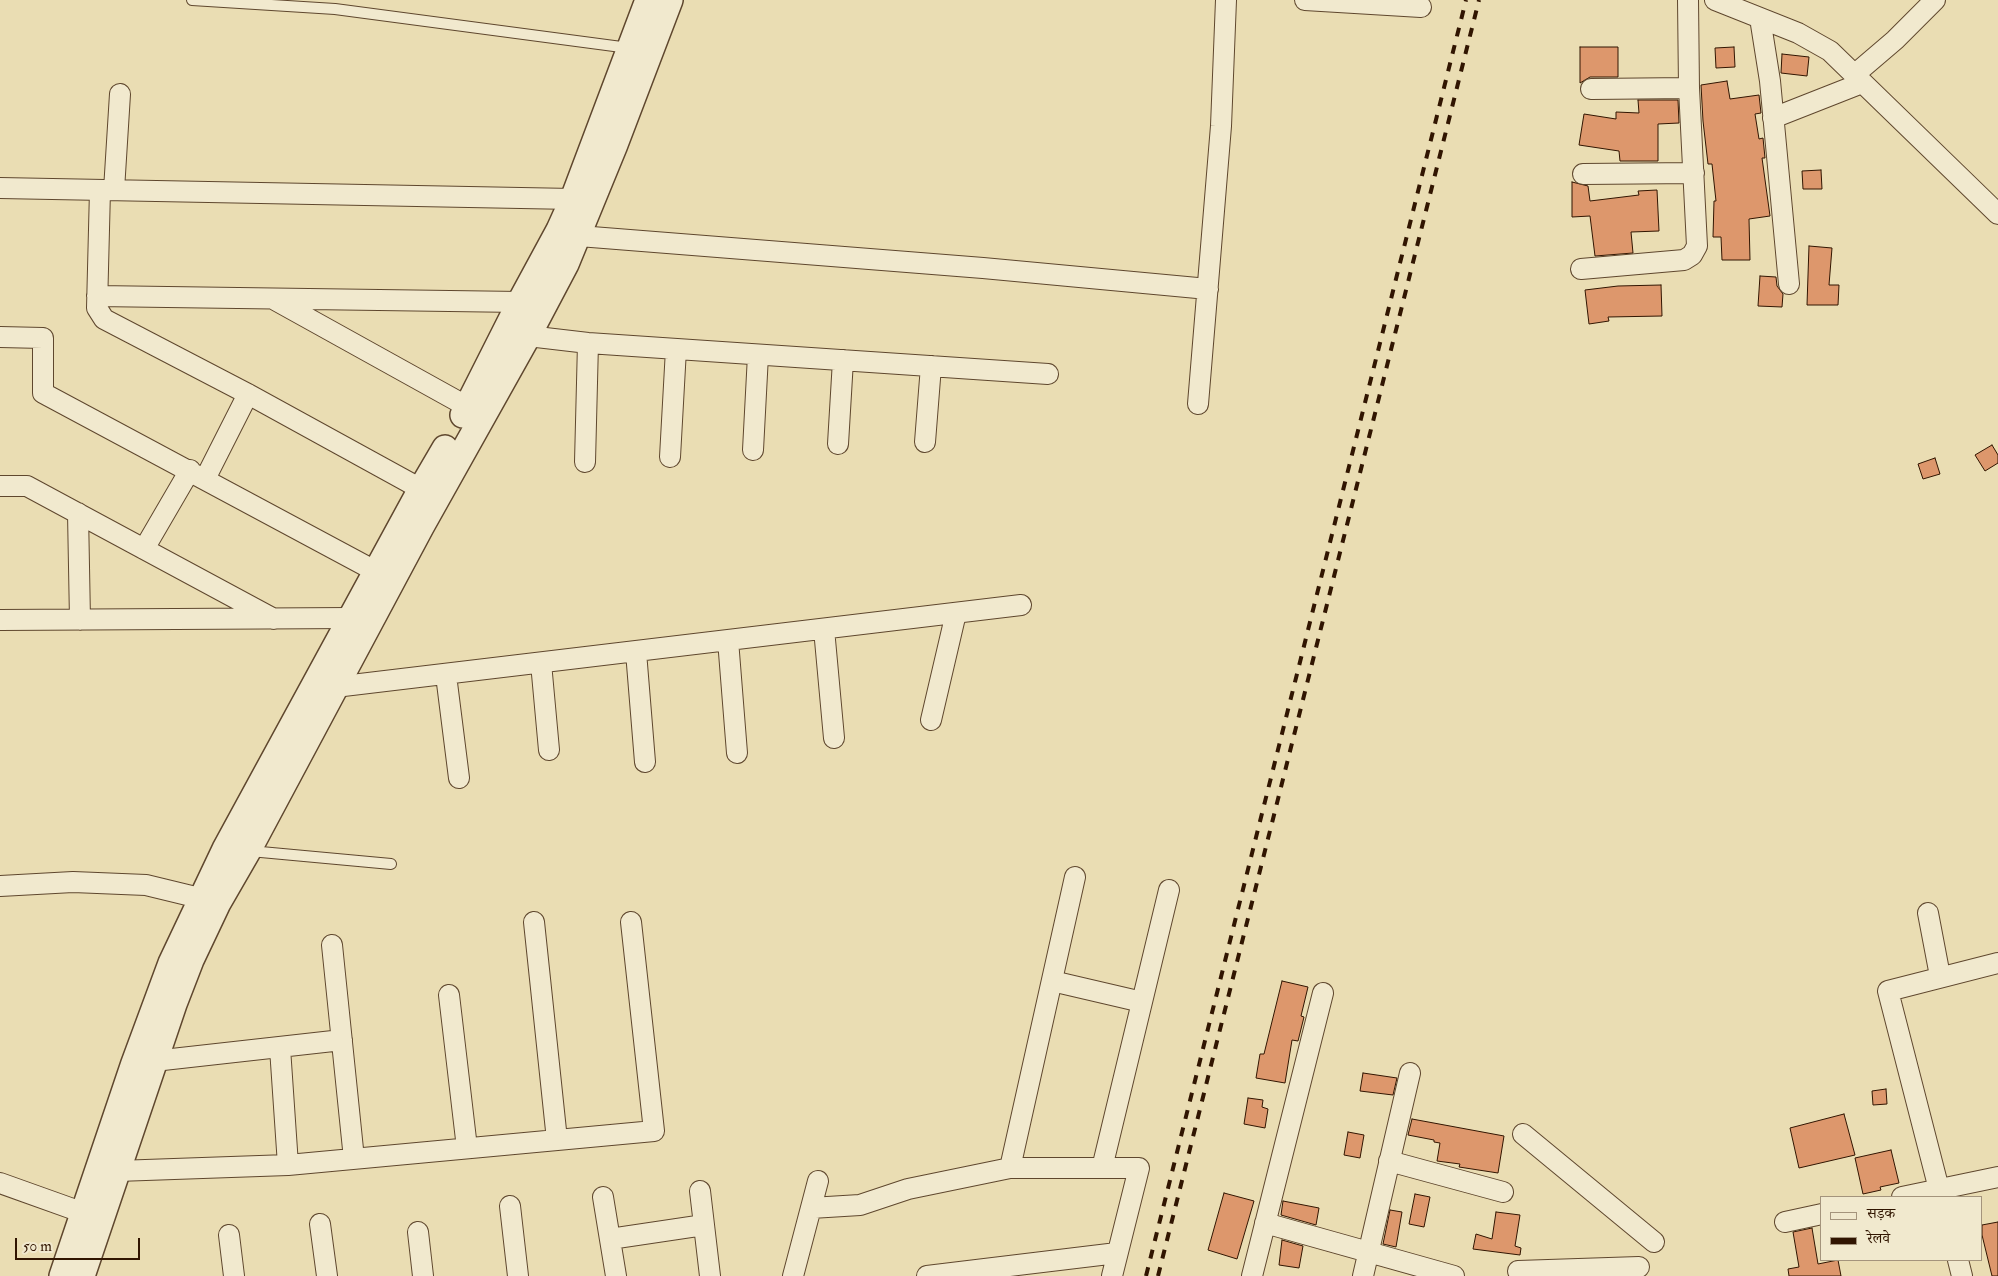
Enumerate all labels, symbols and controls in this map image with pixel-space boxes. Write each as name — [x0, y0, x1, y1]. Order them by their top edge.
legend — [1820, 1196, 1983, 1261]
text: सड़क — [1867, 1204, 1895, 1223]
scale bar — [18, 1228, 142, 1260]
text: रेलवे — [1867, 1229, 1890, 1248]
text: 50 m — [23, 1237, 52, 1256]

